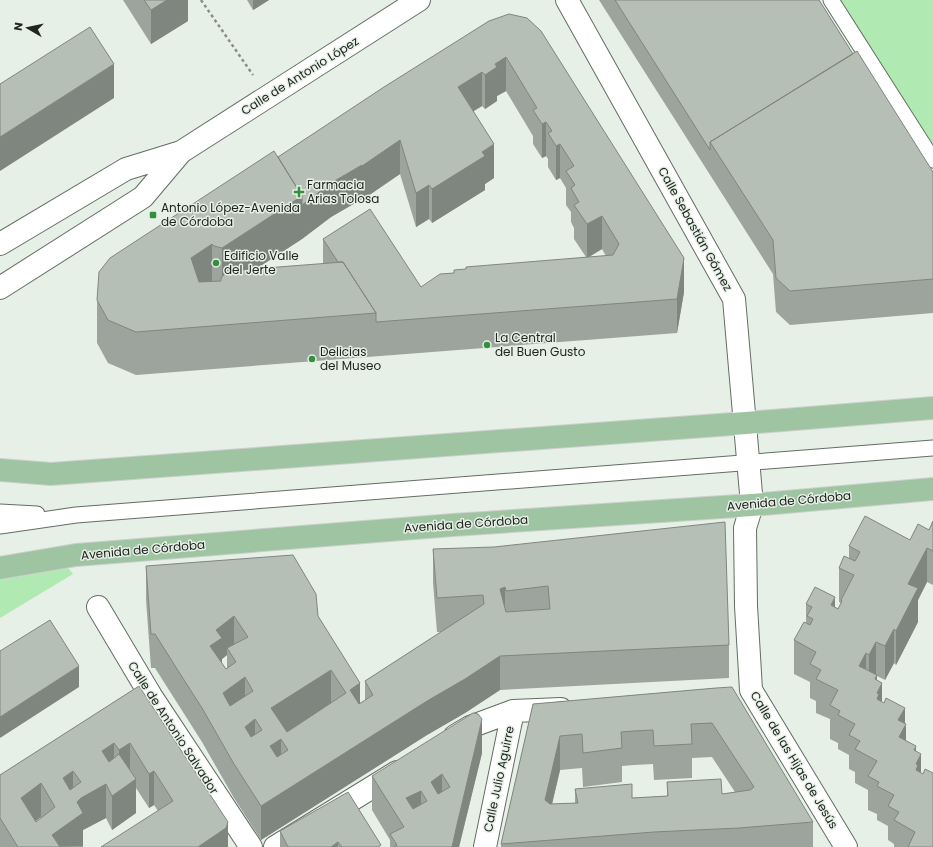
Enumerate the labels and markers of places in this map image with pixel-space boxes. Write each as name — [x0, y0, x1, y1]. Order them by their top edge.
place label: Farmacia Arias Tolosa — [307, 176, 379, 207]
marker: Farmacia Arias Tolosa — [294, 187, 304, 197]
place label: Antonio López-Avenida de Córdoba — [161, 199, 300, 230]
marker: Antonio López-Avenida de Córdoba — [148, 210, 158, 220]
place label: Edificio Valle del Jerte — [224, 247, 299, 278]
marker: Edificio Valle del Jerte — [211, 258, 221, 268]
place label: La Central del Buen Gusto — [495, 329, 586, 360]
marker: La Central del Buen Gusto — [482, 340, 492, 350]
place label: Delicias del Museo — [320, 343, 381, 374]
marker: Delicias del Museo — [307, 354, 317, 364]

